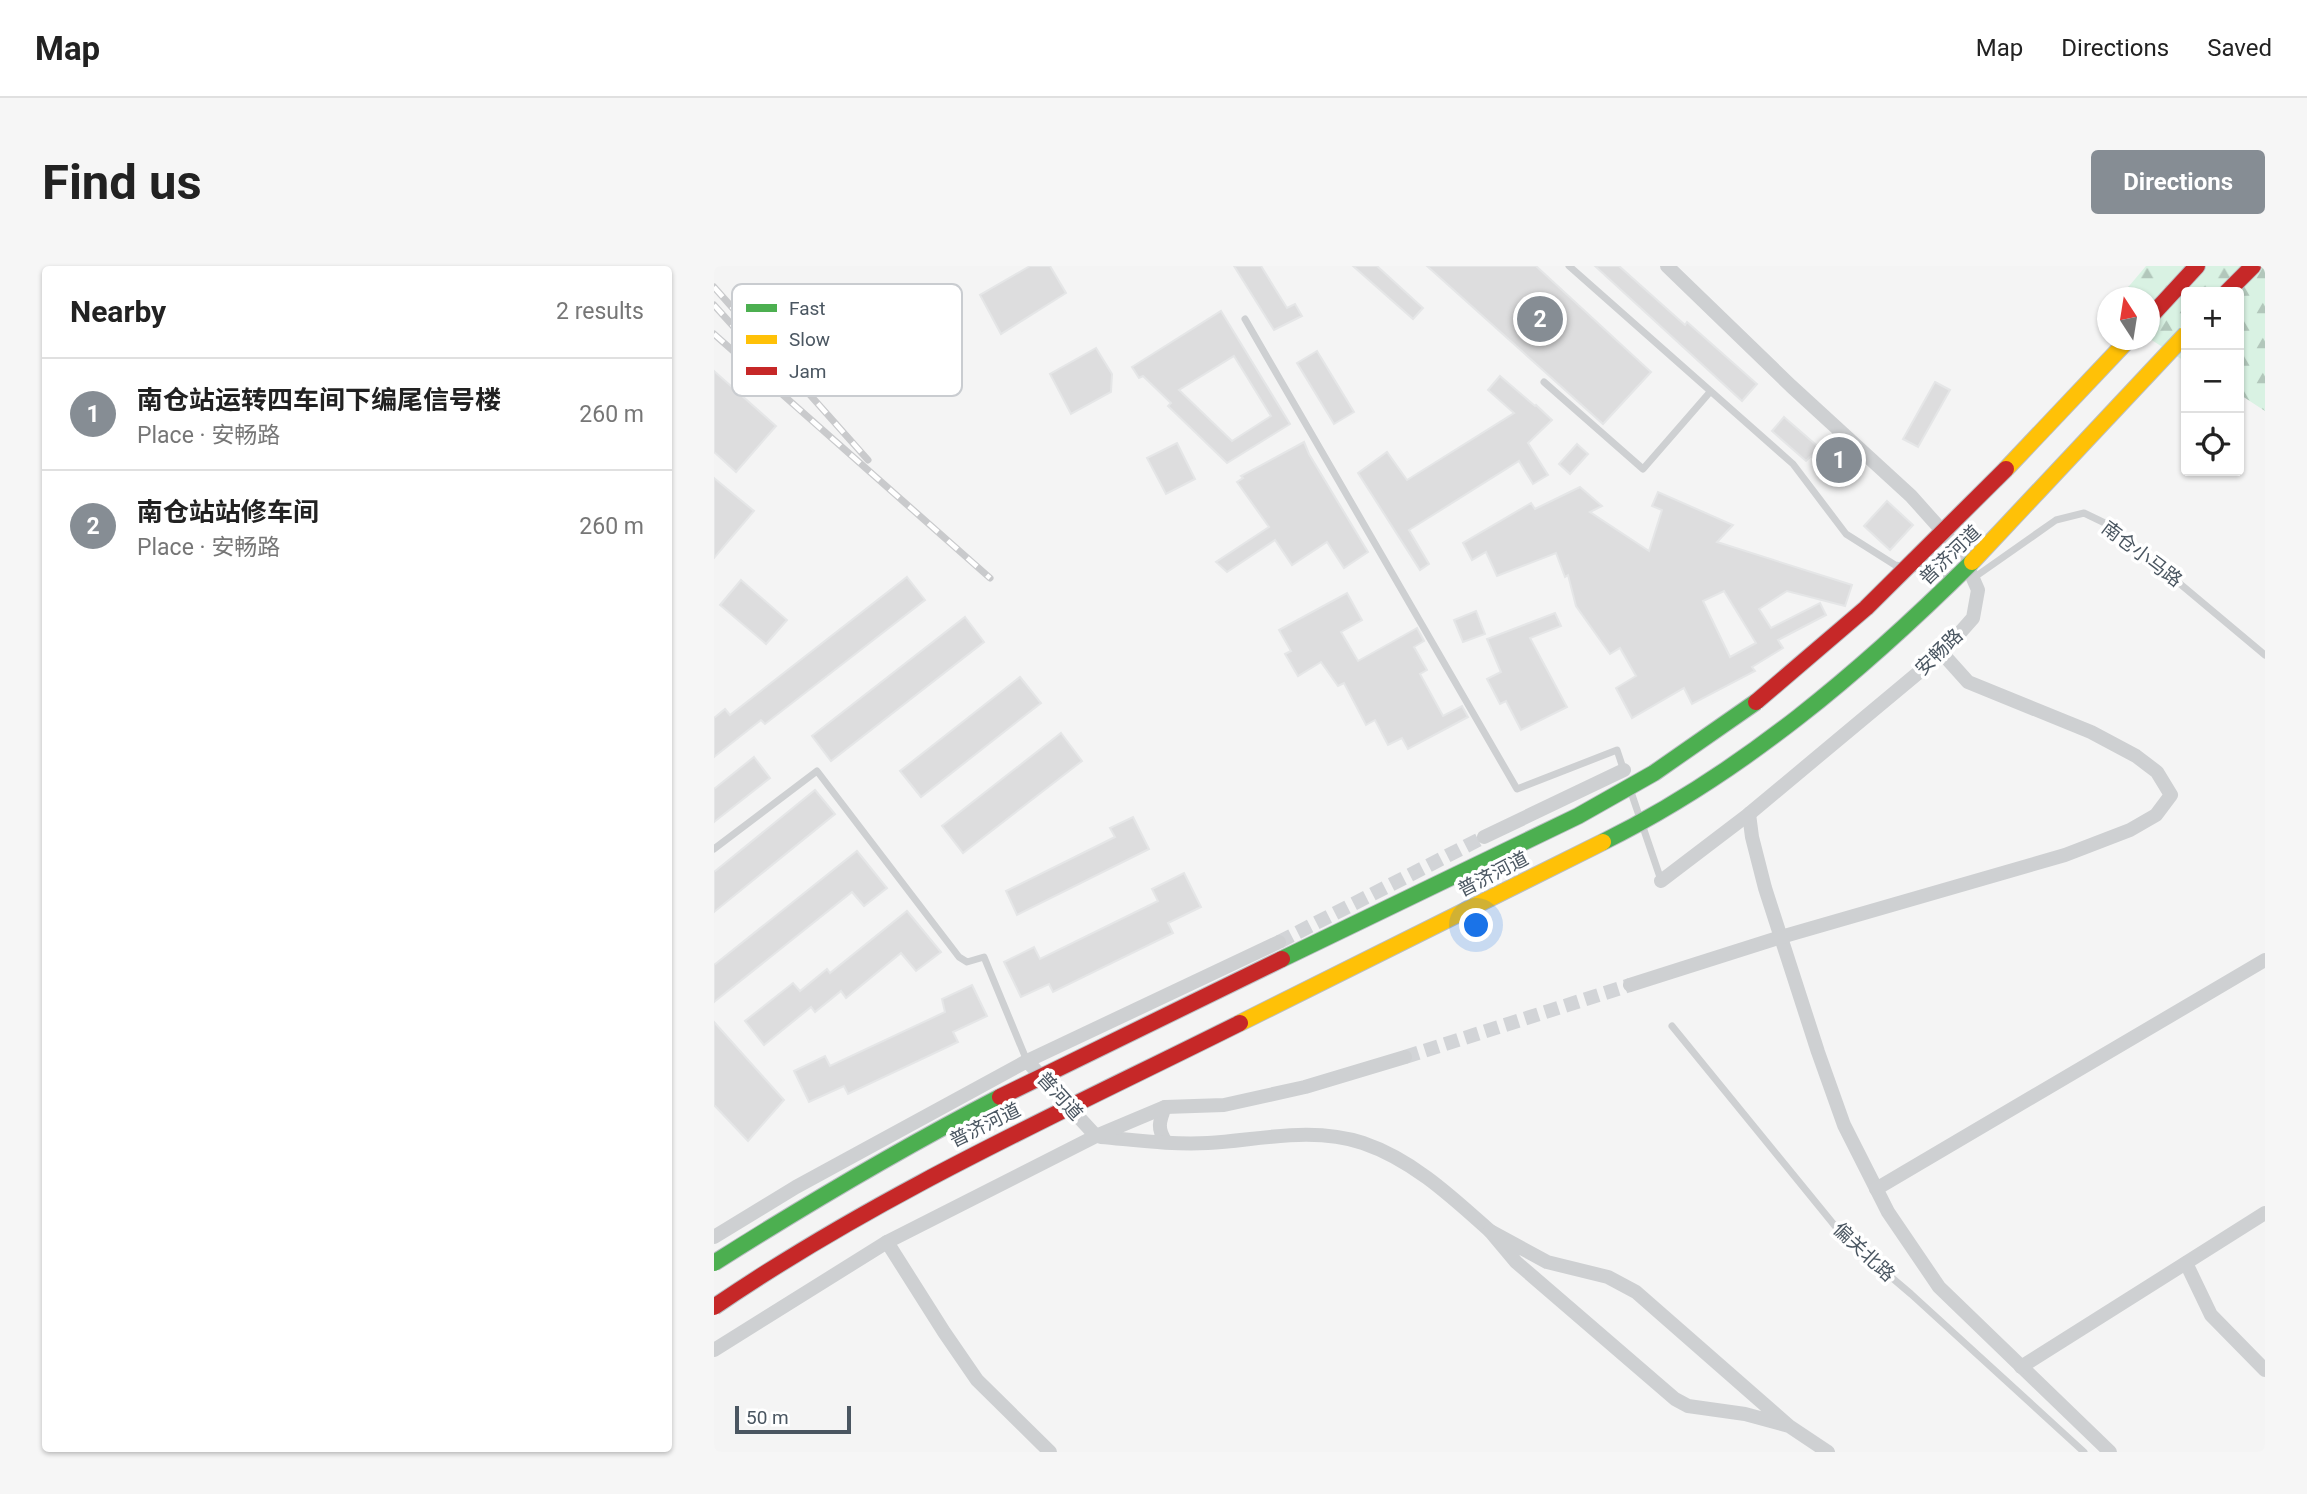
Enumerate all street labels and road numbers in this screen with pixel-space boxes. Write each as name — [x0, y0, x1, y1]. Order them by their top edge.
street label: 南仓小马路 — [2097, 516, 2187, 592]
street label: 普济河道 — [1915, 520, 1985, 590]
street label: 安畅路 — [1911, 624, 1967, 680]
street label: 普济河道 — [1454, 846, 1532, 902]
street label: 普河道 — [1032, 1067, 1088, 1125]
street label: 普济河道 — [946, 1098, 1024, 1152]
street label: 偏关北路 — [1828, 1218, 1900, 1286]

